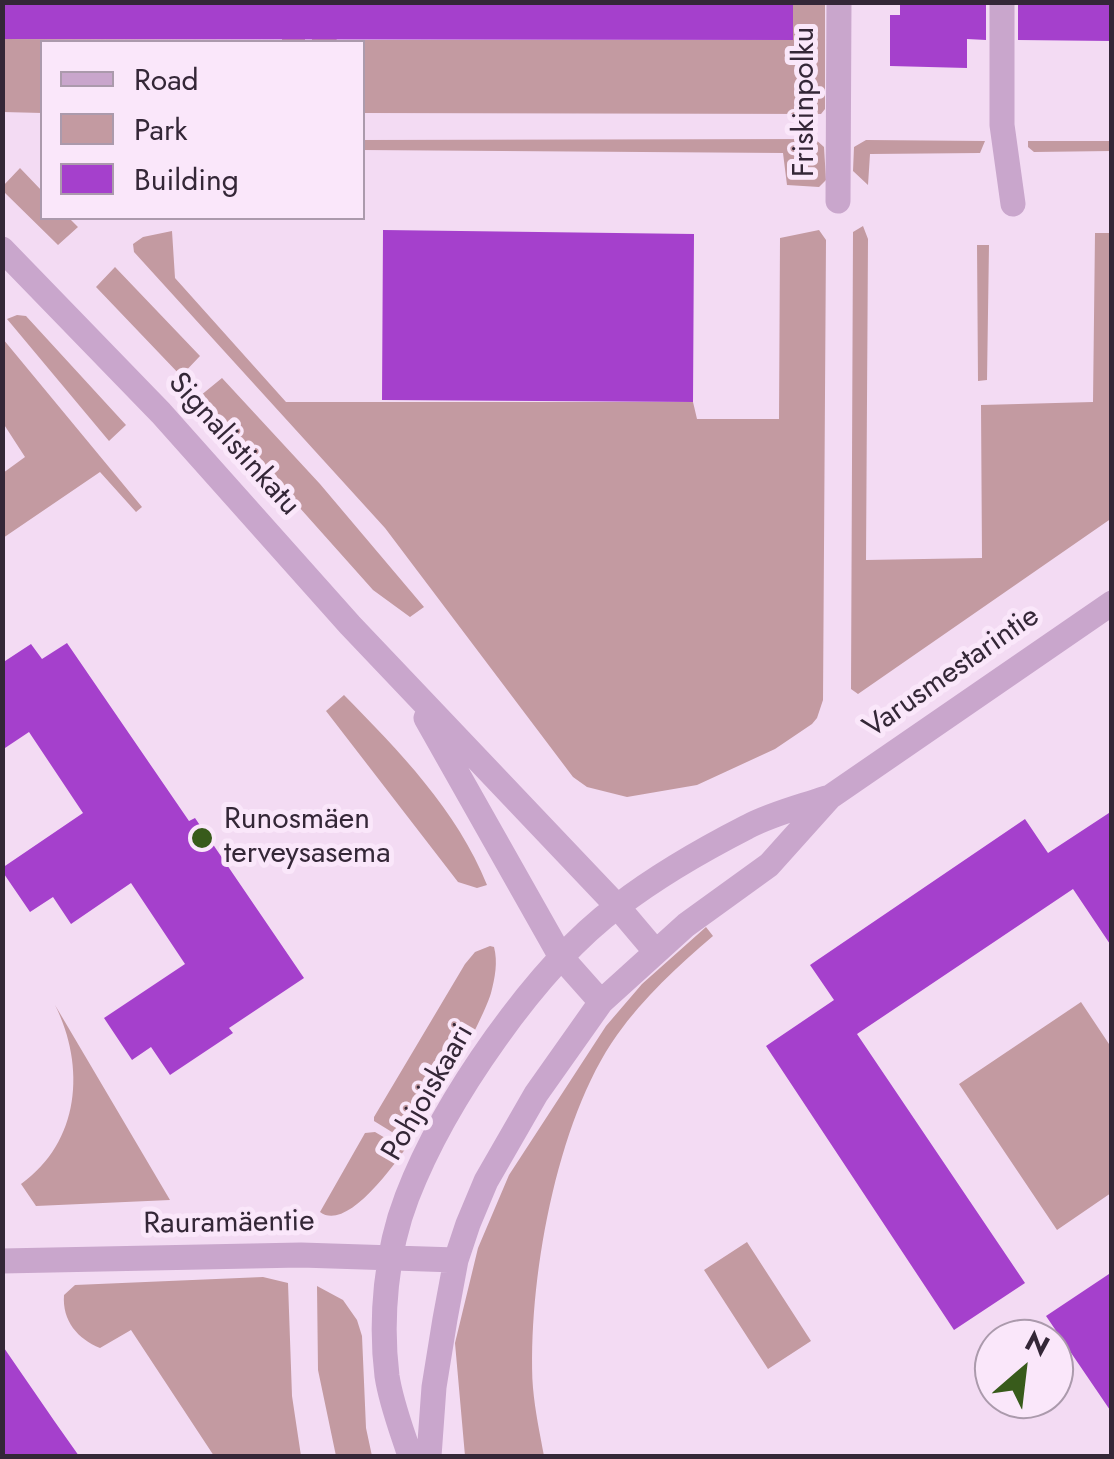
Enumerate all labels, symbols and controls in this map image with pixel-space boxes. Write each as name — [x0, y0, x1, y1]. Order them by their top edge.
street label: Friskinpolku — [788, 27, 824, 177]
legend — [40, 40, 365, 220]
text: Road — [134, 58, 199, 101]
text: Park — [134, 108, 187, 151]
text: Building — [134, 158, 239, 201]
street label: Signalistinkatu — [160, 366, 306, 524]
street label: Varusmestarintie — [857, 599, 1047, 747]
place label: Runosmäen terveysasema — [224, 803, 391, 874]
marker: Runosmäen terveysasema — [189, 825, 215, 851]
street label: Pohjoiskaari — [376, 1018, 482, 1168]
street label: Rauramäentie — [143, 1205, 315, 1243]
north arrow — [974, 1319, 1074, 1419]
text: N — [1018, 1321, 1057, 1367]

